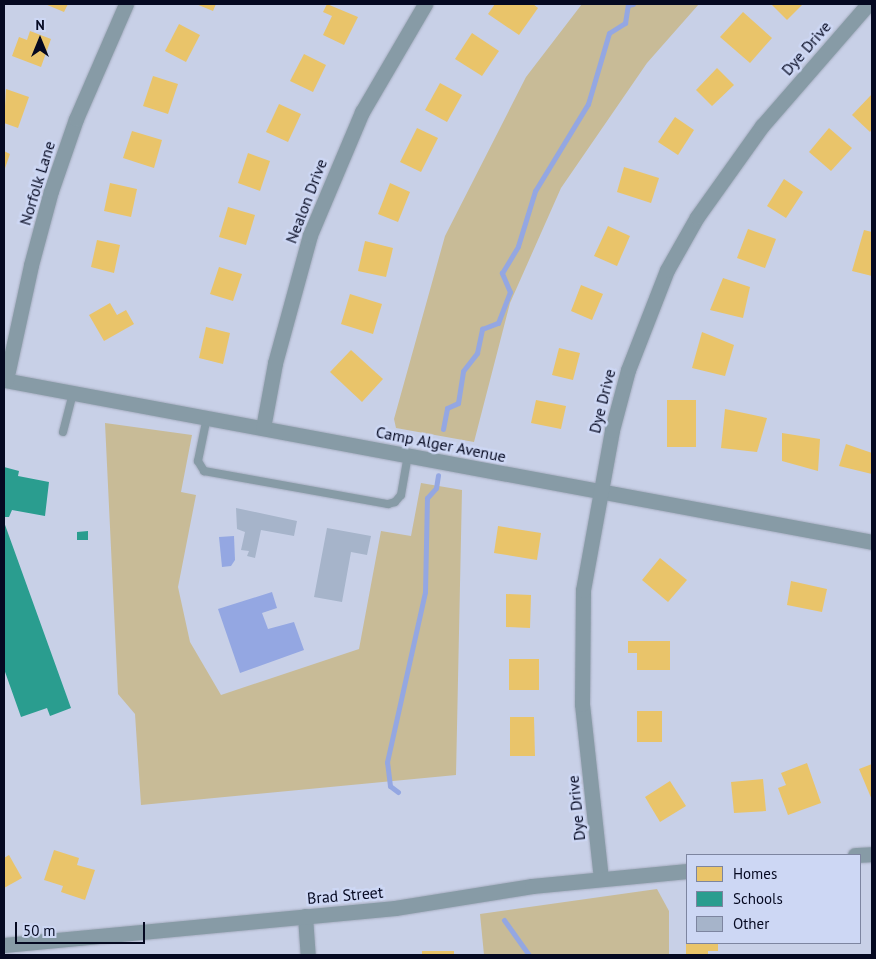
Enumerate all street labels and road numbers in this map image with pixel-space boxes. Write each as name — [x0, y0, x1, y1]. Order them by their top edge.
street label: Dye Drive — [777, 17, 835, 79]
street label: Norfolk Lane — [15, 138, 59, 228]
street label: Nealon Drive — [281, 156, 331, 246]
street label: Dye Drive — [585, 367, 619, 435]
street label: Camp Alger Avenue — [374, 422, 508, 466]
street label: Dye Drive — [563, 774, 589, 842]
street label: Brad Street — [306, 882, 384, 908]

